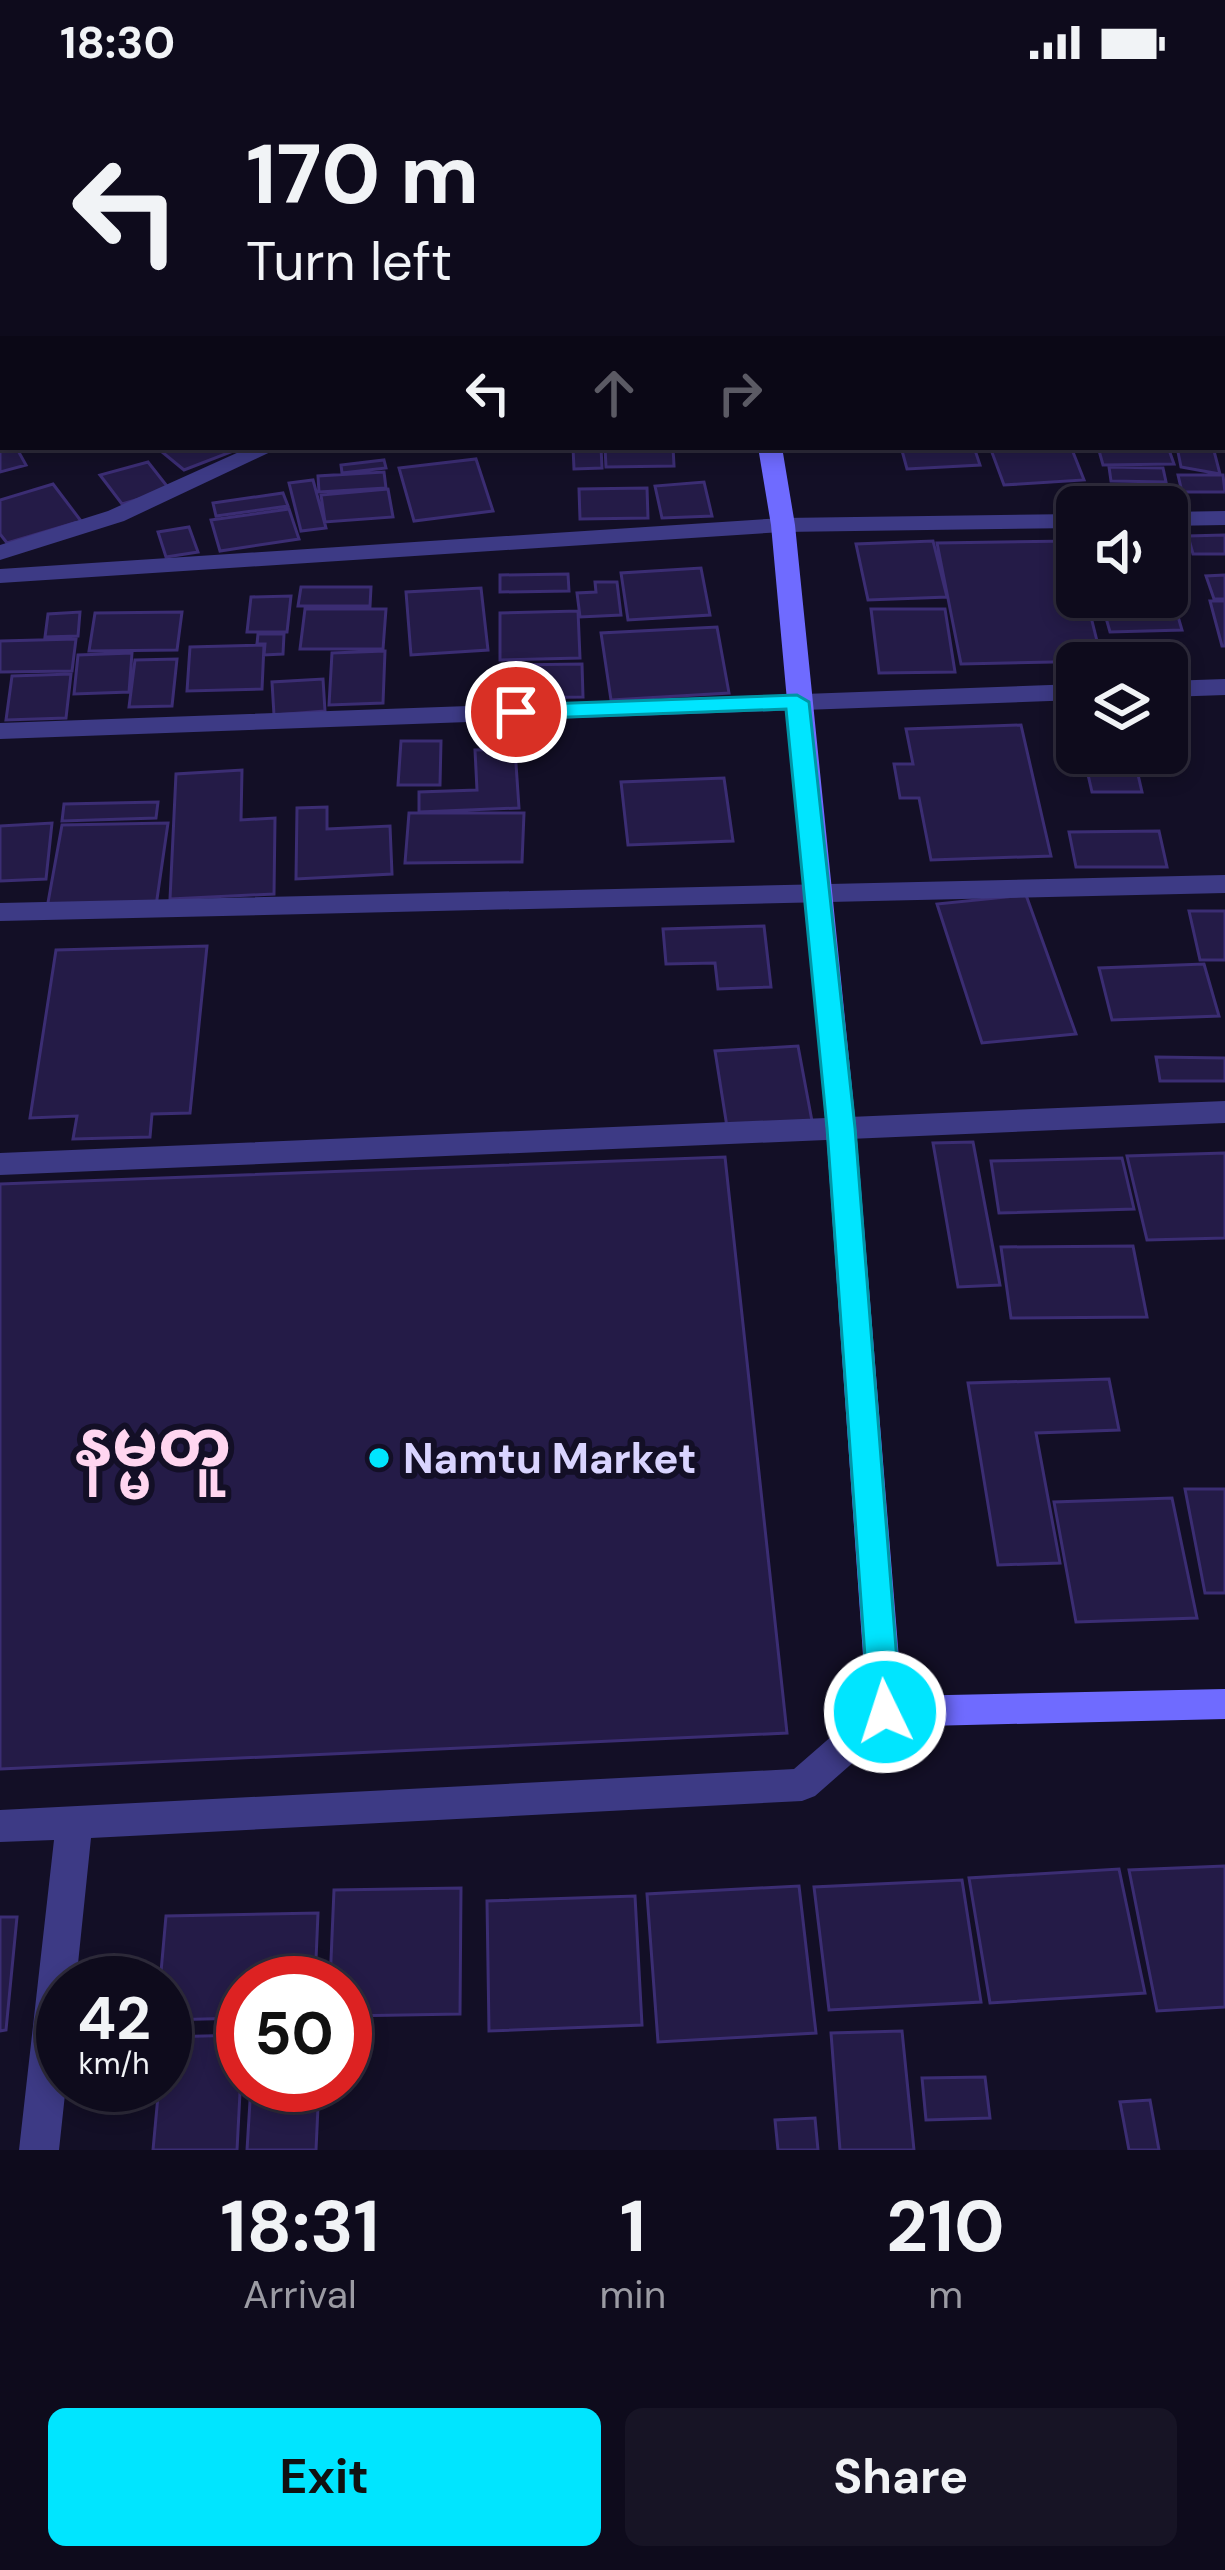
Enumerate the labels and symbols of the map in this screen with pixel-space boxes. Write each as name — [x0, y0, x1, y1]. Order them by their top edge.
pin — [465, 661, 567, 763]
district label: နမ္မတူ — [75, 1401, 231, 1500]
place label: Namtu Market — [403, 1431, 696, 1486]
marker: Namtu Market — [366, 1445, 392, 1471]
position arrow — [822, 1649, 948, 1775]
speed limit sign: 50 — [216, 1956, 372, 2112]

